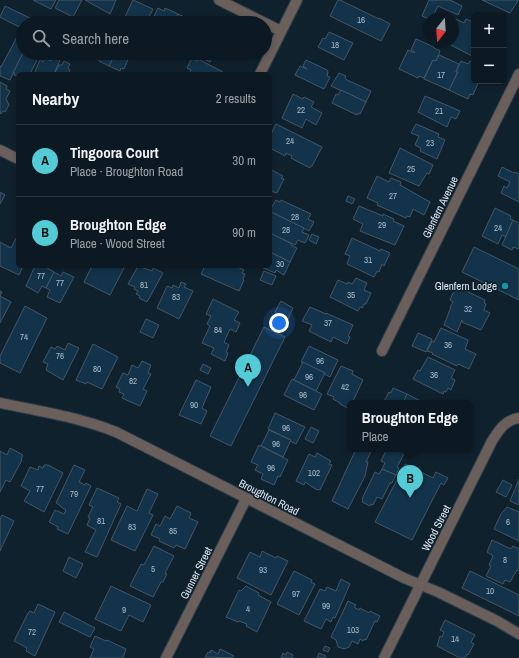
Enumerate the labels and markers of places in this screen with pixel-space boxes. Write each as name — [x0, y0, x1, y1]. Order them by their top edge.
place label: Glenfern Lodge — [435, 279, 497, 293]
marker: Glenfern Lodge — [500, 281, 510, 291]
pin: A — [235, 354, 261, 387]
pin: B — [397, 465, 423, 498]

